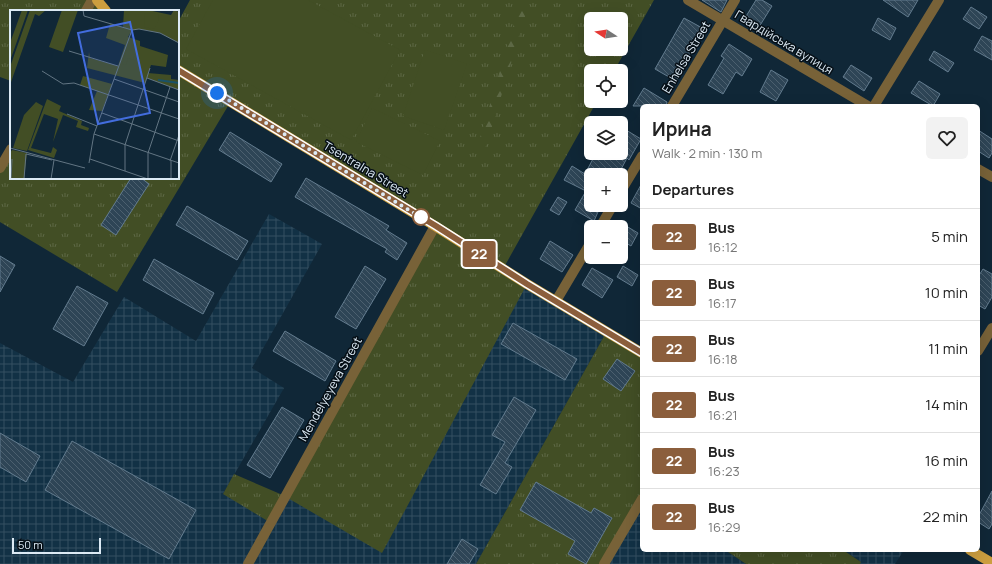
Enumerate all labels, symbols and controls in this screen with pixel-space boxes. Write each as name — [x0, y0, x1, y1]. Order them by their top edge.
street label: Гвардійська вулиця — [732, 6, 836, 78]
inset map — [10, 10, 179, 179]
north arrow — [584, 12, 628, 56]
map controls — [584, 12, 628, 264]
street label: Enhelsa Street — [658, 18, 714, 96]
button: locate — [584, 64, 628, 108]
your location — [207, 83, 227, 103]
button: layers — [584, 116, 628, 160]
text: Ирина — [652, 116, 712, 142]
button: heart — [926, 117, 968, 159]
street label: Tsentralna Street — [320, 137, 412, 201]
text: Walk · 2 min · 130 m — [652, 144, 762, 162]
button: + — [584, 168, 628, 212]
text: Departures — [652, 179, 734, 200]
unlabelled marker — [412, 208, 430, 226]
text: Bus — [708, 217, 735, 238]
button: − — [584, 220, 628, 264]
text: 5 min — [931, 226, 968, 247]
text: 22 — [666, 227, 682, 246]
text: 16:12 — [708, 238, 738, 256]
line badge: 22 — [461, 241, 497, 267]
text: 22 — [471, 244, 487, 263]
text: Bus — [708, 273, 735, 294]
text: 10 min — [925, 282, 968, 303]
text: 22 — [666, 283, 682, 302]
text: 16:17 — [708, 294, 737, 312]
text: Bus — [708, 329, 735, 350]
street label: Mendelyeyeva Street — [294, 334, 366, 444]
text: 11 min — [928, 338, 968, 359]
text: 22 — [666, 339, 682, 358]
text: 16:18 — [708, 350, 738, 368]
text: Bus — [708, 385, 735, 406]
text: 14 min — [925, 394, 968, 415]
text: 22 — [666, 395, 682, 414]
text: 16:21 — [708, 406, 738, 424]
text: Bus — [708, 441, 735, 462]
text: 16 min — [925, 450, 968, 471]
text: 22 — [666, 451, 682, 470]
text: 16:23 — [708, 462, 740, 480]
text: Bus — [708, 497, 735, 518]
text: 22 min — [923, 506, 968, 527]
text: 22 — [666, 507, 682, 526]
text: 16:29 — [708, 518, 741, 536]
scale bar — [12, 536, 101, 555]
text: 50 m — [18, 537, 43, 552]

